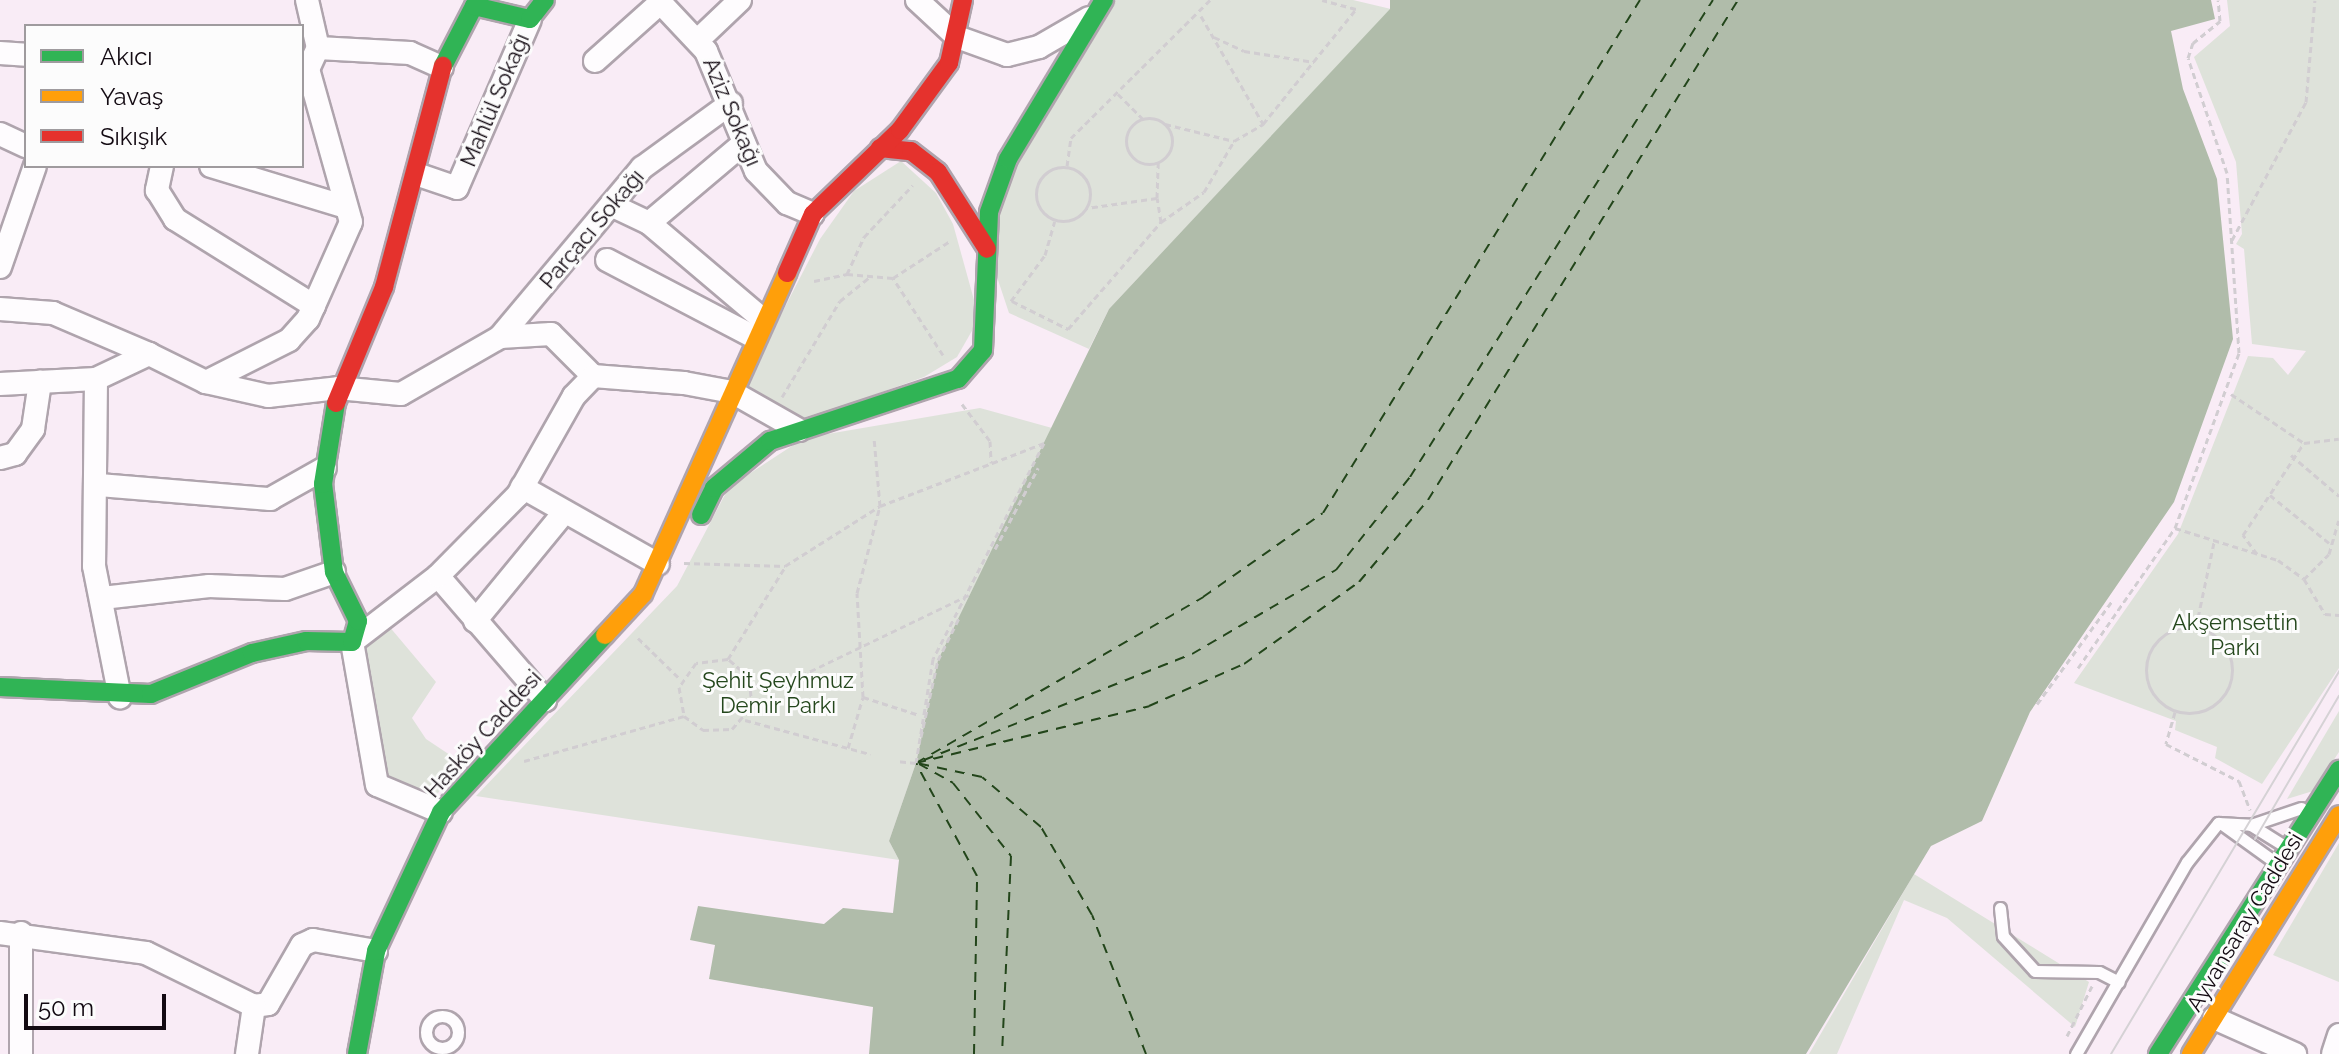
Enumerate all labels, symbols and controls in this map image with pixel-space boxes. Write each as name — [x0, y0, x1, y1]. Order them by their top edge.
legend — [24, 24, 304, 168]
street label: Mahlül Sokağı — [455, 29, 535, 171]
text: Akıcı — [100, 42, 153, 71]
street label: Aziz Sokağı — [697, 54, 767, 170]
text: Yavaş — [100, 82, 163, 111]
text: Sıkışık — [100, 122, 167, 151]
street label: Parçacı Sokağı — [534, 164, 650, 294]
park label: Akşemsettin Parkı — [2172, 609, 2298, 660]
street label: Hasköy Caddesi — [419, 665, 547, 803]
park label: Şehit Şeyhmuz Demir Parkı — [702, 667, 854, 718]
street label: Ayvansaray Caddesi — [2181, 828, 2309, 1016]
scale bar — [28, 978, 170, 1028]
text: 50 m — [38, 993, 94, 1022]

